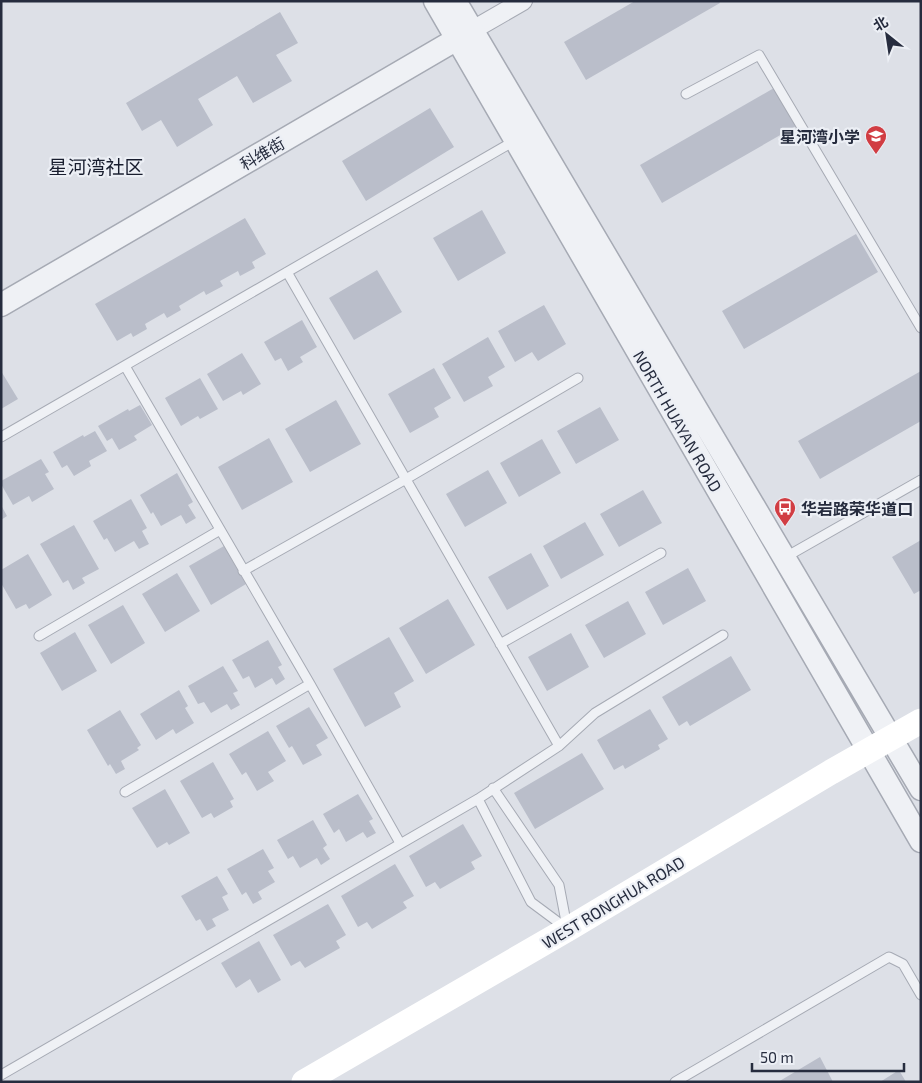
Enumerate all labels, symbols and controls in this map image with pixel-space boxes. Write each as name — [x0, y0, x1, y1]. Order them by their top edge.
north arrow — [862, 10, 912, 60]
text: 北 — [870, 12, 891, 34]
school or university icon: 星河湾小学 — [864, 124, 888, 155]
place label: 星河湾小学 — [780, 127, 860, 146]
street label: 科维街 — [236, 133, 288, 173]
district label: 星河湾社区 — [48, 155, 144, 178]
street label: NORTH HUAYAN ROAD — [630, 347, 726, 495]
bus stop icon: 华岩路荣华道口 — [773, 496, 797, 527]
place label: 华岩路荣华道口 — [801, 499, 913, 518]
street label: WEST RONGHUA ROAD — [538, 852, 688, 952]
scale bar — [752, 1040, 904, 1072]
text: 50 m — [760, 1048, 794, 1066]

